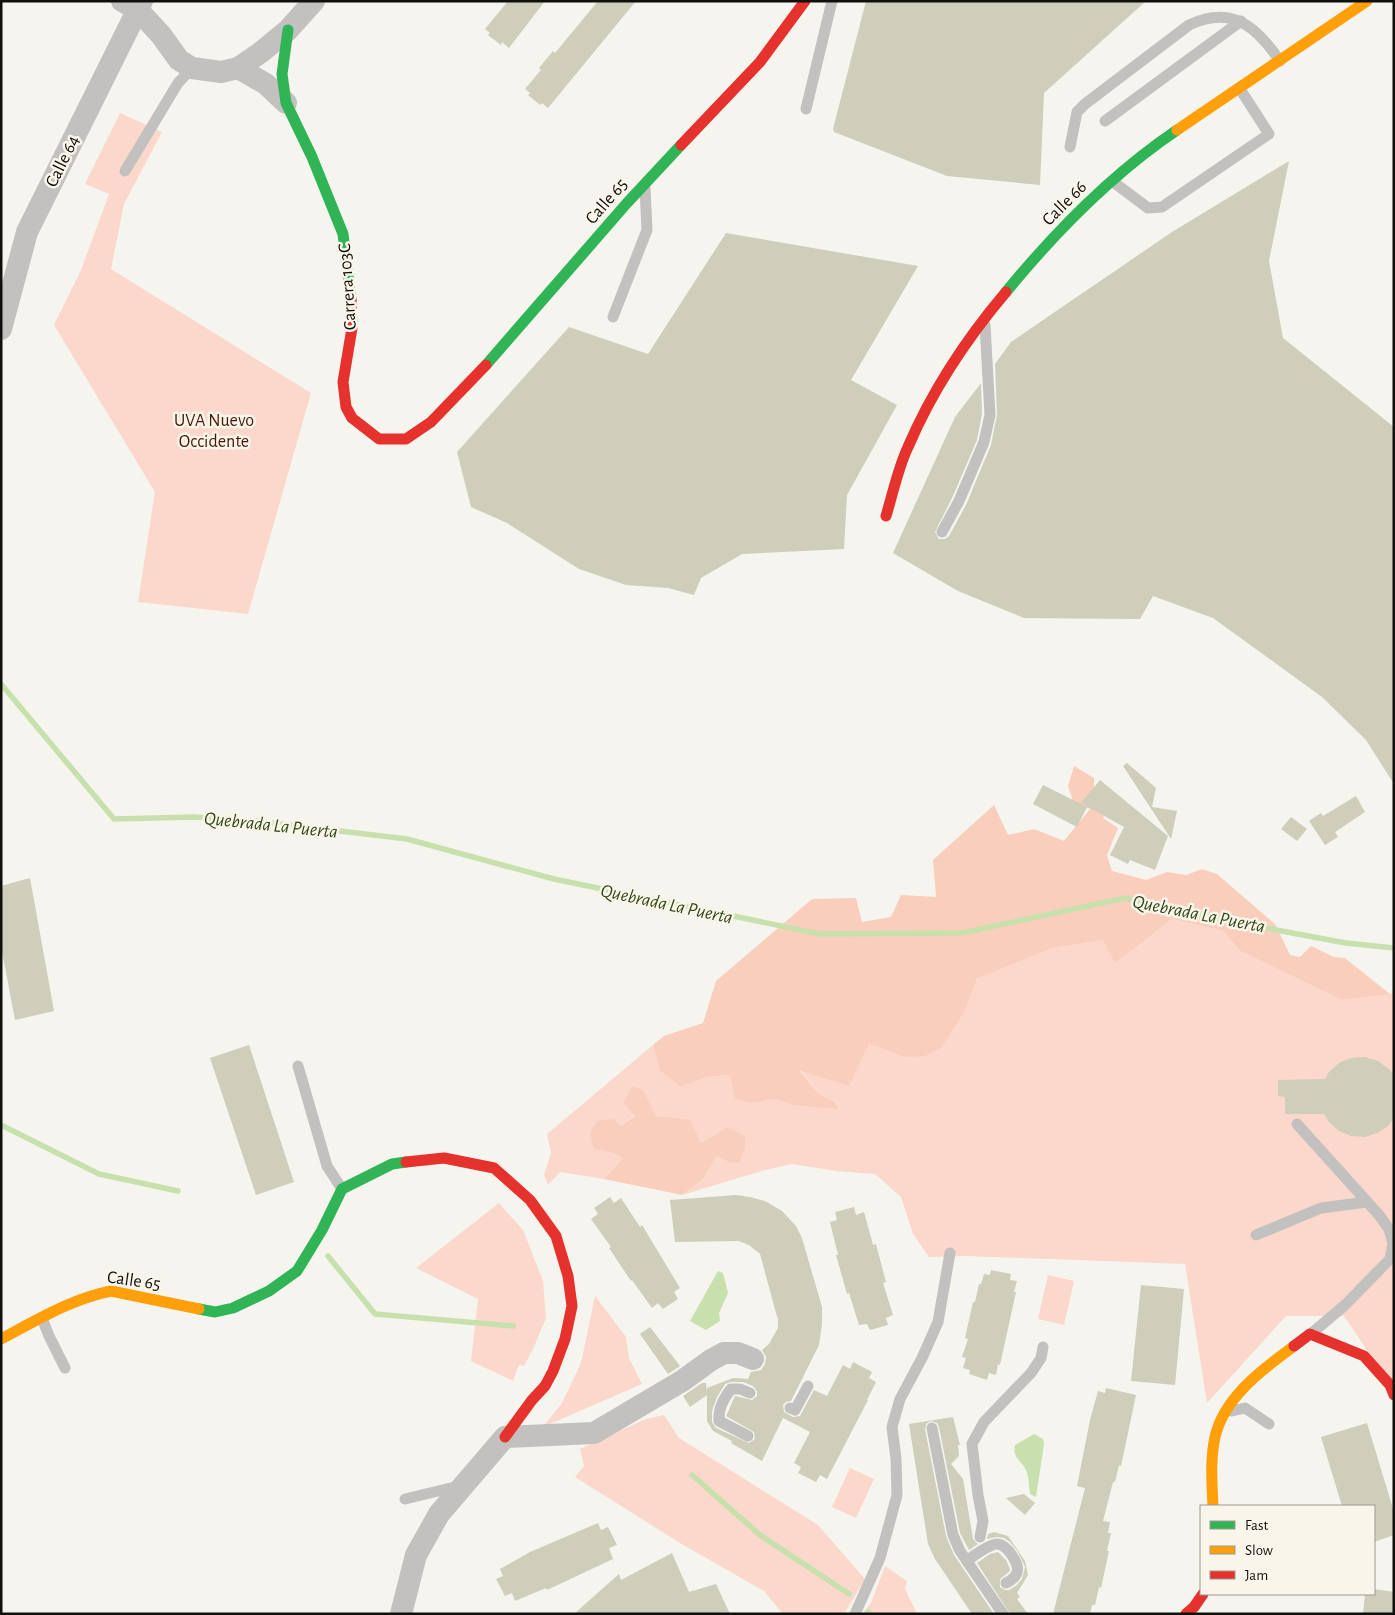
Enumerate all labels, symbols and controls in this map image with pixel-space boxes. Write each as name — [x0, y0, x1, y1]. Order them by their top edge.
street label: Calle 64 — [43, 132, 83, 190]
street label: Calle 65 — [582, 175, 631, 228]
street label: Calle 66 — [1039, 178, 1090, 229]
street label: Carrera 103C — [336, 243, 360, 331]
park label: UVA Nuevo Occidente — [174, 412, 254, 451]
water label: Quebrada La Puerta — [203, 809, 339, 842]
water label: Quebrada La Puerta — [599, 881, 734, 928]
water label: Quebrada La Puerta — [1131, 892, 1266, 937]
street label: Calle 65 — [106, 1268, 162, 1294]
legend — [1200, 1505, 1375, 1595]
text: Fast — [1245, 1518, 1269, 1533]
text: Slow — [1245, 1543, 1273, 1558]
text: Jam — [1245, 1568, 1268, 1583]

